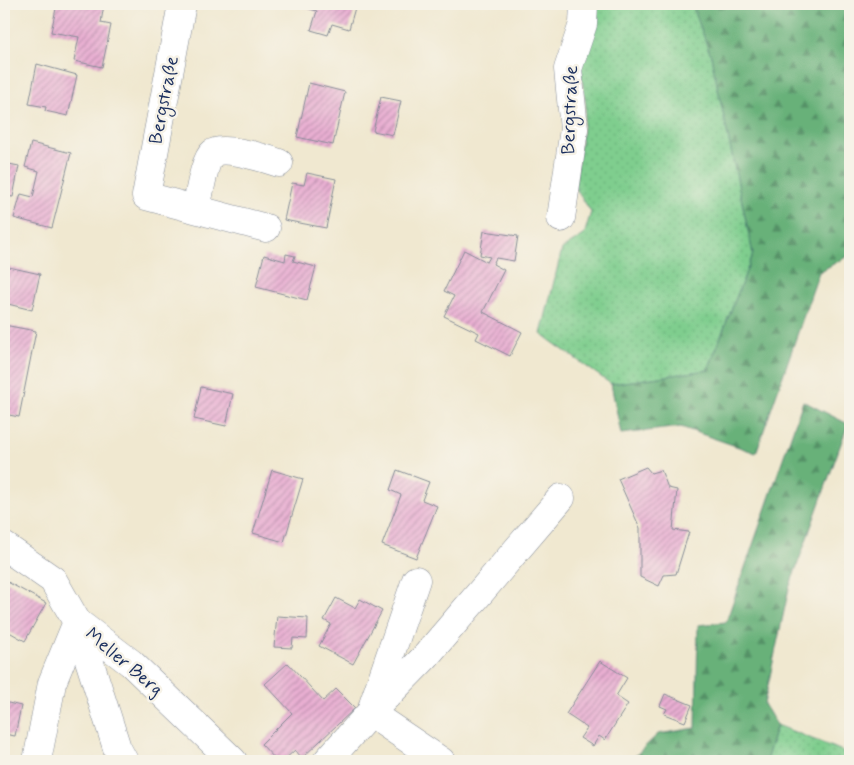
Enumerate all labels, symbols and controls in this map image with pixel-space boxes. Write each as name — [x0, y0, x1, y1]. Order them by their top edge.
street label: Bergstraße — [143, 54, 187, 147]
street label: Bergstraße — [556, 65, 586, 155]
street label: Meller Berg — [79, 622, 168, 703]

